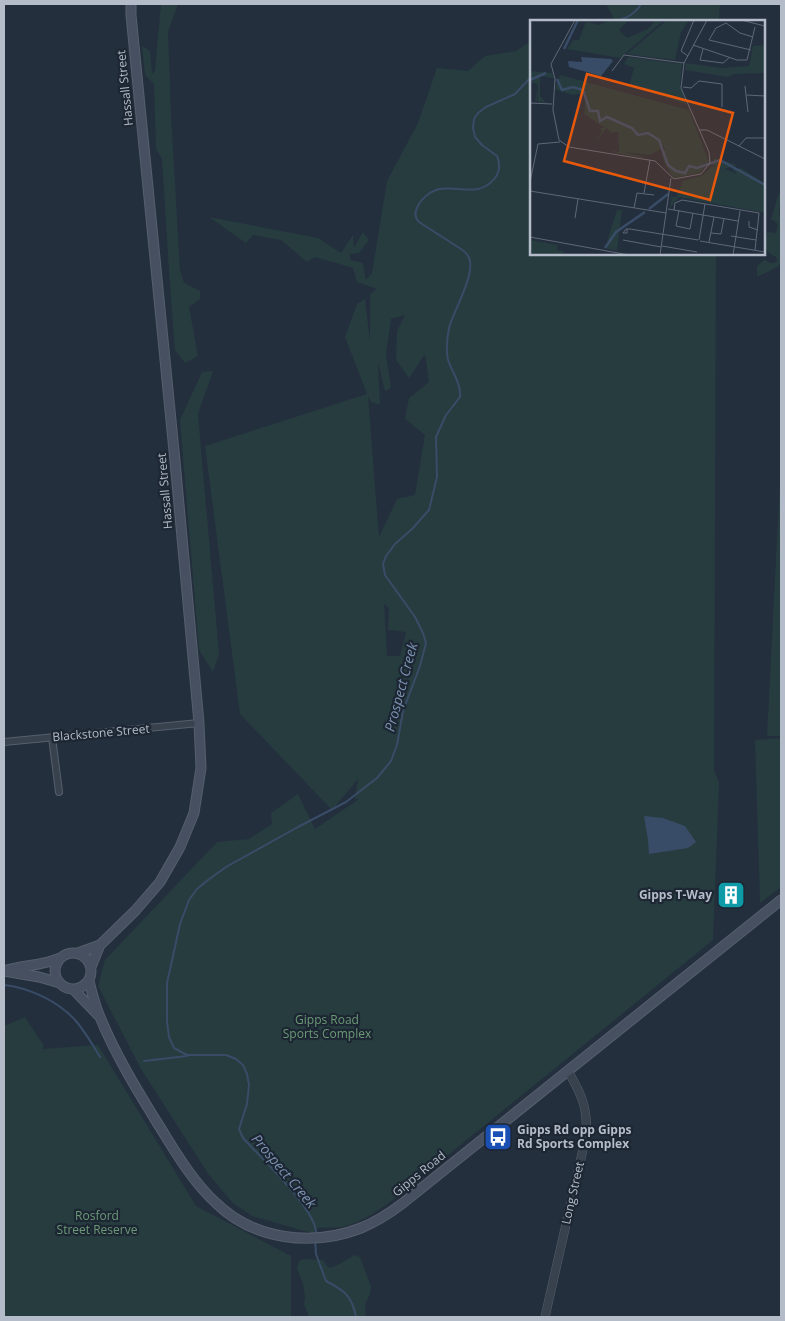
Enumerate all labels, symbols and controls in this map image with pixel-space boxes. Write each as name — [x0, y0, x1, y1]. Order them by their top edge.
inset map — [530, 20, 765, 255]
street label: Hassall Street — [112, 49, 137, 127]
street label: Hassall Street — [153, 452, 176, 530]
water label: Prospect Creek — [379, 639, 422, 734]
street label: Blackstone Street — [52, 720, 150, 745]
building icon: Gipps T-Way — [716, 880, 746, 910]
place label: Gipps T-Way — [639, 886, 712, 903]
park label: Gipps Road Sports Complex — [283, 1011, 372, 1042]
place label: Gipps Rd opp Gipps Rd Sports Complex — [517, 1121, 632, 1152]
bus stop icon: Gipps Rd opp Gipps Rd Sports Complex — [483, 1122, 513, 1152]
water label: Prospect Creek — [248, 1129, 322, 1213]
street label: Gipps Road — [388, 1147, 449, 1200]
street label: Long Street — [557, 1160, 588, 1226]
park label: Rosford Street Reserve — [57, 1207, 138, 1238]

